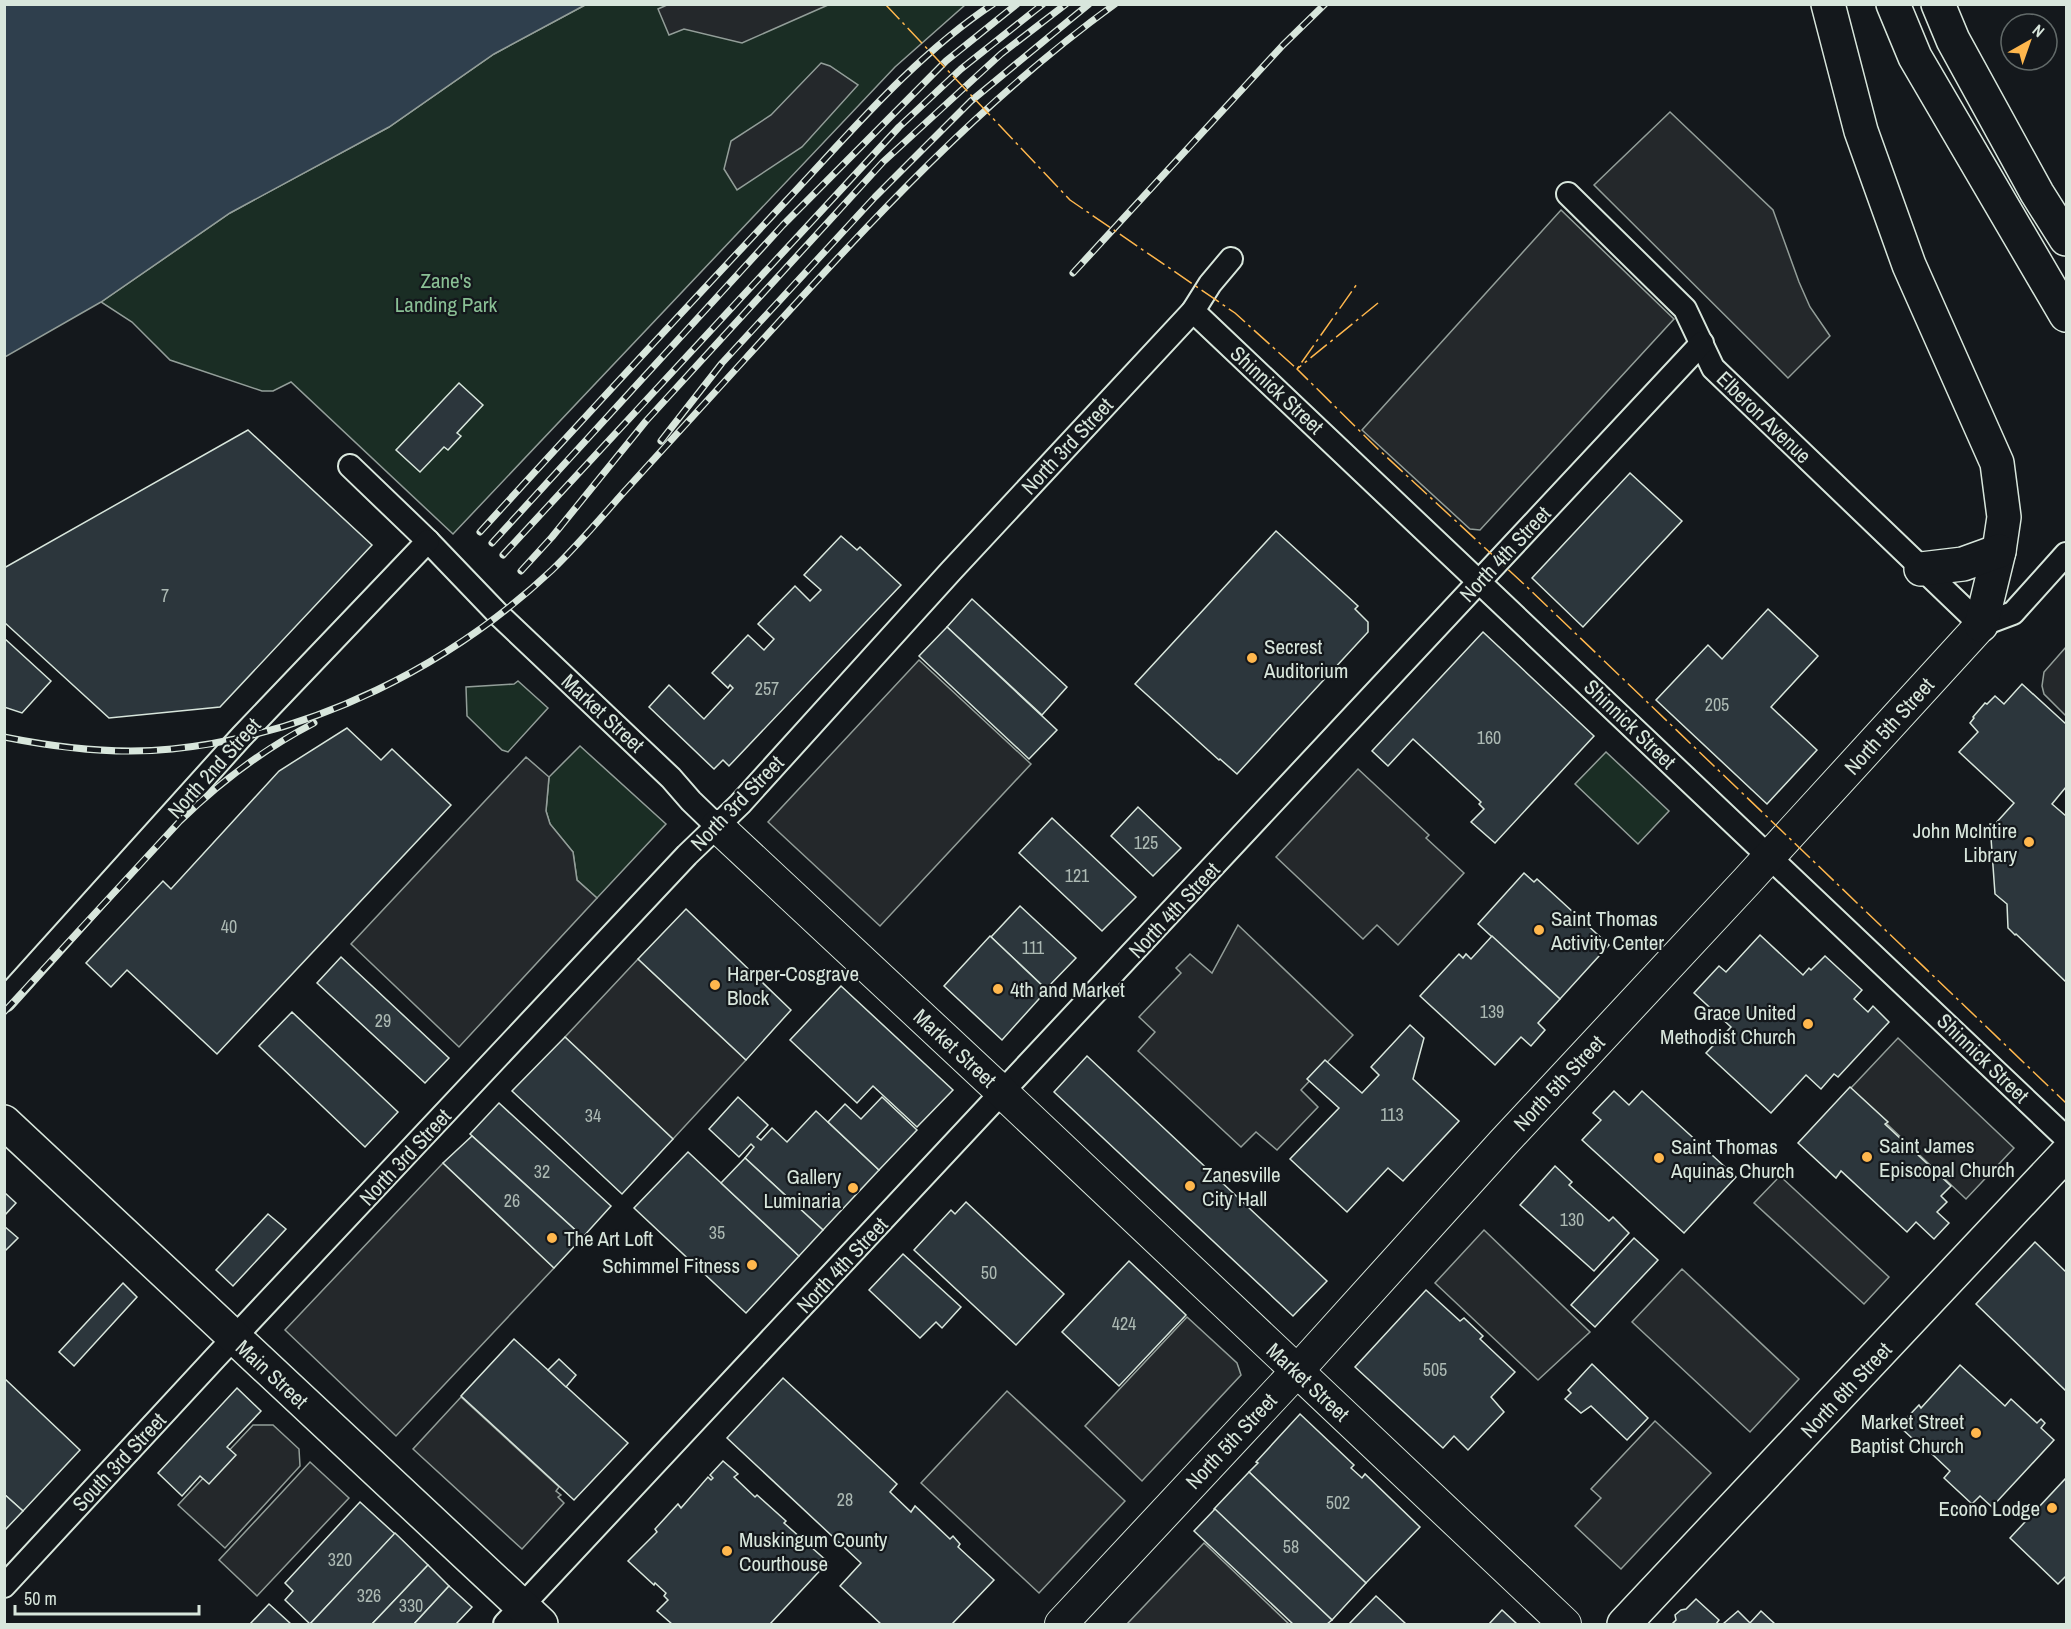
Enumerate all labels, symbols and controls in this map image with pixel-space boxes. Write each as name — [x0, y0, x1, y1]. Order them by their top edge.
north arrow — [1999, 12, 2059, 72]
text: N — [2028, 19, 2049, 42]
park label: Zane's Landing Park — [395, 266, 498, 319]
street label: Shinnick Street — [1224, 339, 1330, 441]
street label: Elberon Avenue — [1710, 364, 1818, 470]
street label: North 3rd Street — [1015, 391, 1120, 501]
street label: North 4th Street — [1453, 500, 1557, 608]
house number: 7 — [161, 583, 169, 608]
place label: Secrest Auditorium — [1263, 632, 1348, 685]
marker: Secrest Auditorium — [1245, 651, 1259, 665]
street label: Market Street — [555, 667, 651, 759]
street label: North 5th Street — [1838, 671, 1941, 781]
street label: Shinnick Street — [1578, 673, 1683, 775]
house number: 257 — [755, 676, 779, 701]
house number: 205 — [1705, 692, 1729, 717]
street label: North 2nd Street — [161, 711, 267, 825]
house number: 160 — [1477, 725, 1501, 750]
street label: North 3rd Street — [684, 749, 790, 857]
place label: John McIntire Library — [1913, 816, 2017, 869]
house number: 125 — [1134, 830, 1158, 855]
marker: John McIntire Library — [2022, 835, 2036, 849]
street label: North 4th Street — [1122, 856, 1226, 964]
house number: 121 — [1065, 863, 1090, 888]
place label: Saint Thomas Activity Center — [1550, 904, 1664, 957]
house number: 40 — [221, 914, 237, 939]
marker: Saint Thomas Activity Center — [1532, 923, 1546, 937]
house number: 111 — [1022, 935, 1045, 960]
place label: Harper-Cosgrave Block — [727, 959, 859, 1012]
place label: 4th and Market — [1010, 975, 1125, 1004]
marker: Harper-Cosgrave Block — [708, 978, 722, 992]
marker: 4th and Market — [991, 982, 1005, 996]
place label: Grace United Methodist Church — [1660, 998, 1796, 1051]
house number: 139 — [1480, 999, 1504, 1024]
street label: Market Street — [907, 1002, 1003, 1094]
street label: Shinnick Street — [1931, 1007, 2036, 1109]
house number: 29 — [375, 1008, 391, 1033]
marker: Grace United Methodist Church — [1801, 1017, 1815, 1031]
street label: North 5th Street — [1507, 1029, 1611, 1137]
street label: North 3rd Street — [353, 1102, 458, 1212]
house number: 113 — [1380, 1102, 1404, 1127]
house number: 34 — [585, 1103, 601, 1128]
place label: Saint James Episcopal Church — [1879, 1131, 2015, 1184]
place label: Saint Thomas Aquinas Church — [1670, 1132, 1794, 1185]
marker: Saint James Episcopal Church — [1860, 1150, 1874, 1164]
marker: Saint Thomas Aquinas Church — [1652, 1151, 1666, 1165]
house number: 32 — [534, 1159, 550, 1184]
place label: Zanesville City Hall — [1202, 1160, 1280, 1213]
place label: Gallery Luminaria — [763, 1162, 841, 1215]
marker: Zanesville City Hall — [1183, 1179, 1197, 1193]
marker: Gallery Luminaria — [846, 1181, 860, 1195]
house number: 26 — [504, 1188, 520, 1213]
house number: 130 — [1560, 1207, 1584, 1232]
street label: North 4th Street — [790, 1211, 894, 1319]
house number: 35 — [709, 1220, 725, 1245]
place label: The Art Loft — [564, 1224, 653, 1253]
marker: The Art Loft — [545, 1231, 559, 1245]
place label: Schimmel Fitness — [602, 1251, 740, 1280]
marker: Schimmel Fitness — [745, 1258, 759, 1272]
house number: 50 — [981, 1260, 997, 1285]
house number: 424 — [1112, 1311, 1136, 1336]
street label: Main Street — [230, 1333, 315, 1415]
street label: Market Street — [1260, 1336, 1356, 1428]
street label: North 6th Street — [1794, 1336, 1898, 1444]
house number: 505 — [1423, 1357, 1447, 1382]
street label: North 5th Street — [1179, 1387, 1283, 1495]
street label: South 3rd Street — [66, 1406, 173, 1518]
place label: Market Street Baptist Church — [1850, 1407, 1964, 1460]
marker: Market Street Baptist Church — [1969, 1426, 1983, 1440]
house number: 28 — [837, 1487, 853, 1512]
house number: 502 — [1326, 1490, 1350, 1515]
place label: Econo Lodge — [1939, 1494, 2040, 1523]
marker: Econo Lodge — [2045, 1501, 2059, 1515]
place label: Muskingum County Courthouse — [739, 1525, 888, 1578]
house number: 58 — [1283, 1534, 1299, 1559]
marker: Muskingum County Courthouse — [720, 1544, 734, 1558]
house number: 320 — [328, 1547, 352, 1572]
scale bar — [15, 1578, 200, 1616]
house number: 326 — [357, 1583, 381, 1608]
text: 50 m — [24, 1586, 57, 1611]
house number: 330 — [399, 1593, 423, 1618]

